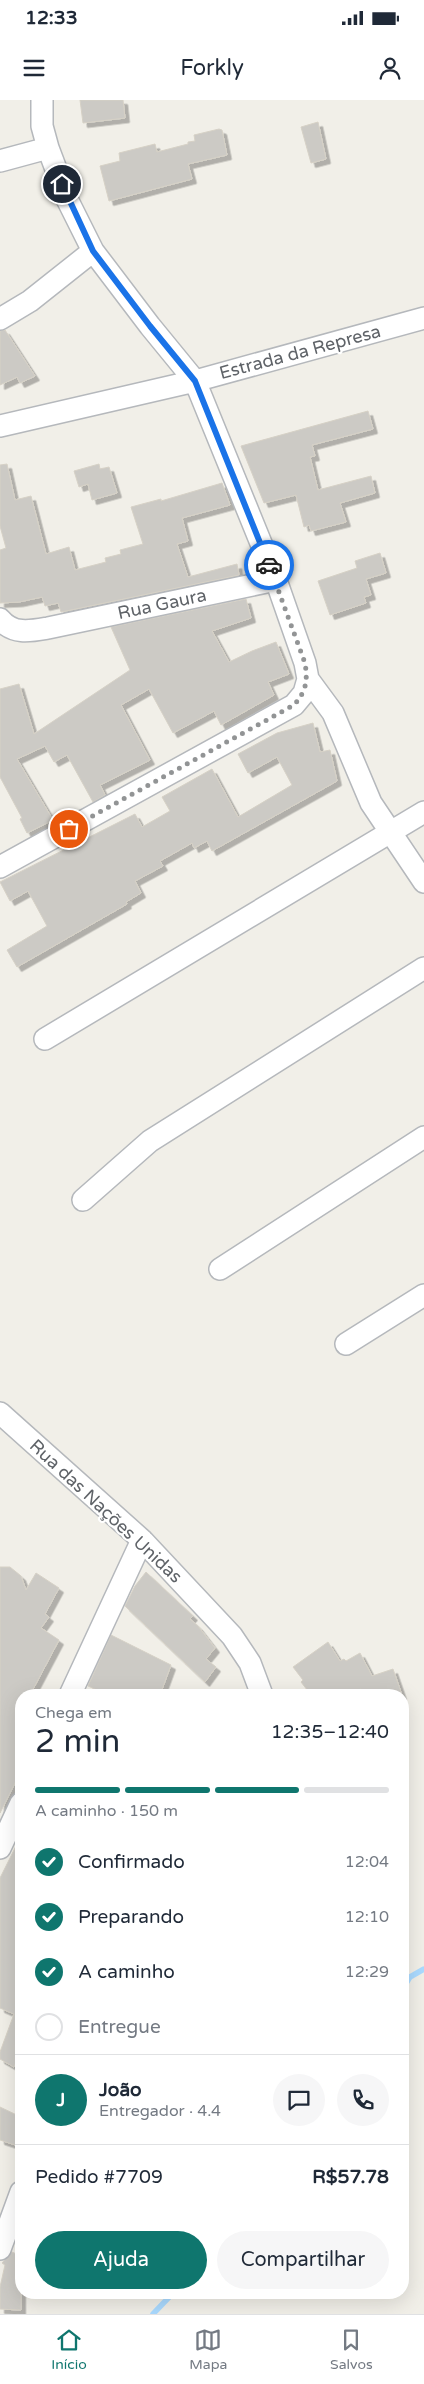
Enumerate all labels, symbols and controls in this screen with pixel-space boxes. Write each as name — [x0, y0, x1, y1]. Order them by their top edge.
text: 12:33 — [25, 7, 78, 29]
icon: menu — [20, 54, 48, 82]
icon: person — [376, 54, 404, 82]
text: Forkly — [180, 55, 244, 81]
pin — [41, 163, 83, 205]
icon: home — [48, 170, 76, 198]
street label: Estrada da Represa — [217, 320, 383, 384]
courier — [244, 540, 294, 590]
icon: car — [255, 551, 283, 579]
street label: Rua Gaura — [116, 584, 208, 624]
pin — [48, 808, 90, 850]
icon: bag — [55, 815, 83, 843]
street label: Rua das Nações Unidas — [25, 1434, 187, 1588]
text: Chega em — [35, 1703, 112, 1723]
text: 12:35–12:40 — [271, 1721, 389, 1743]
text: 2 min — [35, 1723, 120, 1761]
text: A caminho · 150 m — [35, 1801, 178, 1821]
icon: check — [35, 1848, 63, 1876]
text: Confirmado — [78, 1851, 185, 1873]
text: 12:04 — [345, 1852, 389, 1872]
icon: check — [35, 1903, 63, 1931]
text: Preparando — [78, 1906, 184, 1928]
text: 12:10 — [345, 1907, 389, 1927]
icon: check — [35, 1958, 63, 1986]
text: A caminho — [78, 1961, 175, 1983]
text: 12:29 — [345, 1962, 389, 1982]
text: Entregue — [78, 2016, 161, 2038]
button: chat — [273, 2074, 325, 2126]
button: phone — [337, 2074, 389, 2126]
text: João — [99, 2079, 142, 2101]
text: J — [57, 2089, 65, 2111]
text: Entregador · 4.4 — [99, 2101, 221, 2121]
text: Pedido #7709 — [35, 2166, 163, 2188]
text: R$57.78 — [312, 2166, 389, 2188]
button: Ajuda — [35, 2231, 207, 2289]
button: Compartilhar — [217, 2231, 389, 2289]
tab: Início — [51, 2326, 87, 2373]
tab: Mapa — [189, 2326, 227, 2373]
tab: Salvos — [330, 2326, 373, 2373]

